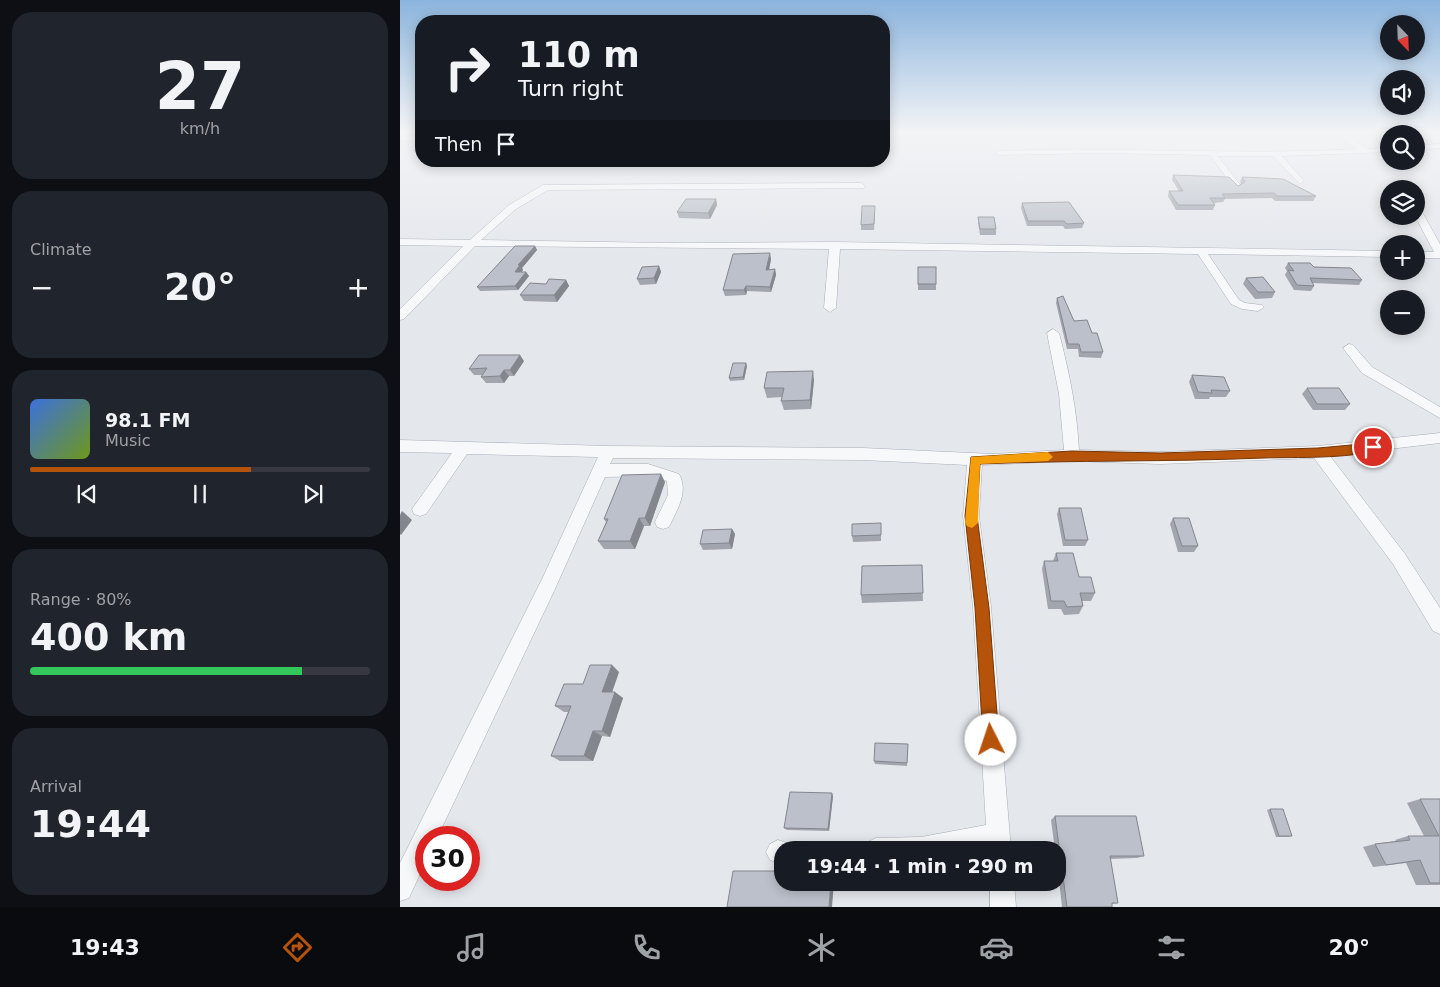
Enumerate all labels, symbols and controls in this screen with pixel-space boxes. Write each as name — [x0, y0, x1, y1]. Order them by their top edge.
north arrow — [1380, 15, 1425, 60]
map controls — [1380, 15, 1425, 335]
icon: right — [435, 35, 500, 100]
text: 110 m — [518, 35, 640, 75]
text: 27 — [155, 49, 245, 124]
button: sound — [1380, 70, 1425, 115]
text: Turn right — [518, 76, 623, 101]
text: km/h — [180, 119, 220, 138]
button: search — [1380, 125, 1425, 170]
icon: arrive — [492, 130, 520, 158]
text: Then — [435, 133, 482, 155]
button: layers — [1380, 180, 1425, 225]
button: + — [1380, 235, 1425, 280]
text: Climate — [30, 240, 92, 259]
text: 20° — [164, 265, 236, 309]
text: − — [30, 271, 53, 304]
text: + — [347, 271, 370, 304]
button: − — [1380, 290, 1425, 335]
text: 98.1 FM — [105, 409, 190, 431]
pin — [1352, 426, 1394, 468]
text: Music — [105, 431, 151, 450]
icon: arrive — [1359, 433, 1387, 461]
icon: previous — [73, 480, 101, 508]
icon: pause — [186, 480, 214, 508]
icon: next — [299, 480, 327, 508]
text: Range · 80% — [30, 590, 132, 609]
text: 400 km — [30, 615, 187, 659]
position arrow — [964, 713, 1016, 765]
text: Arrival — [30, 777, 82, 796]
text: 19:44 — [30, 802, 151, 846]
speed limit sign: 30 — [415, 826, 480, 891]
text: 19:44 · 1 min · 290 m — [806, 855, 1034, 877]
icon: directions — [280, 930, 315, 965]
icon: music — [454, 930, 489, 965]
icon: phone — [629, 930, 664, 965]
icon: climate — [804, 930, 839, 965]
icon: car — [979, 930, 1014, 965]
icon: filters — [1154, 930, 1189, 965]
text: 19:43 — [70, 935, 140, 960]
text: 20° — [1328, 935, 1370, 960]

